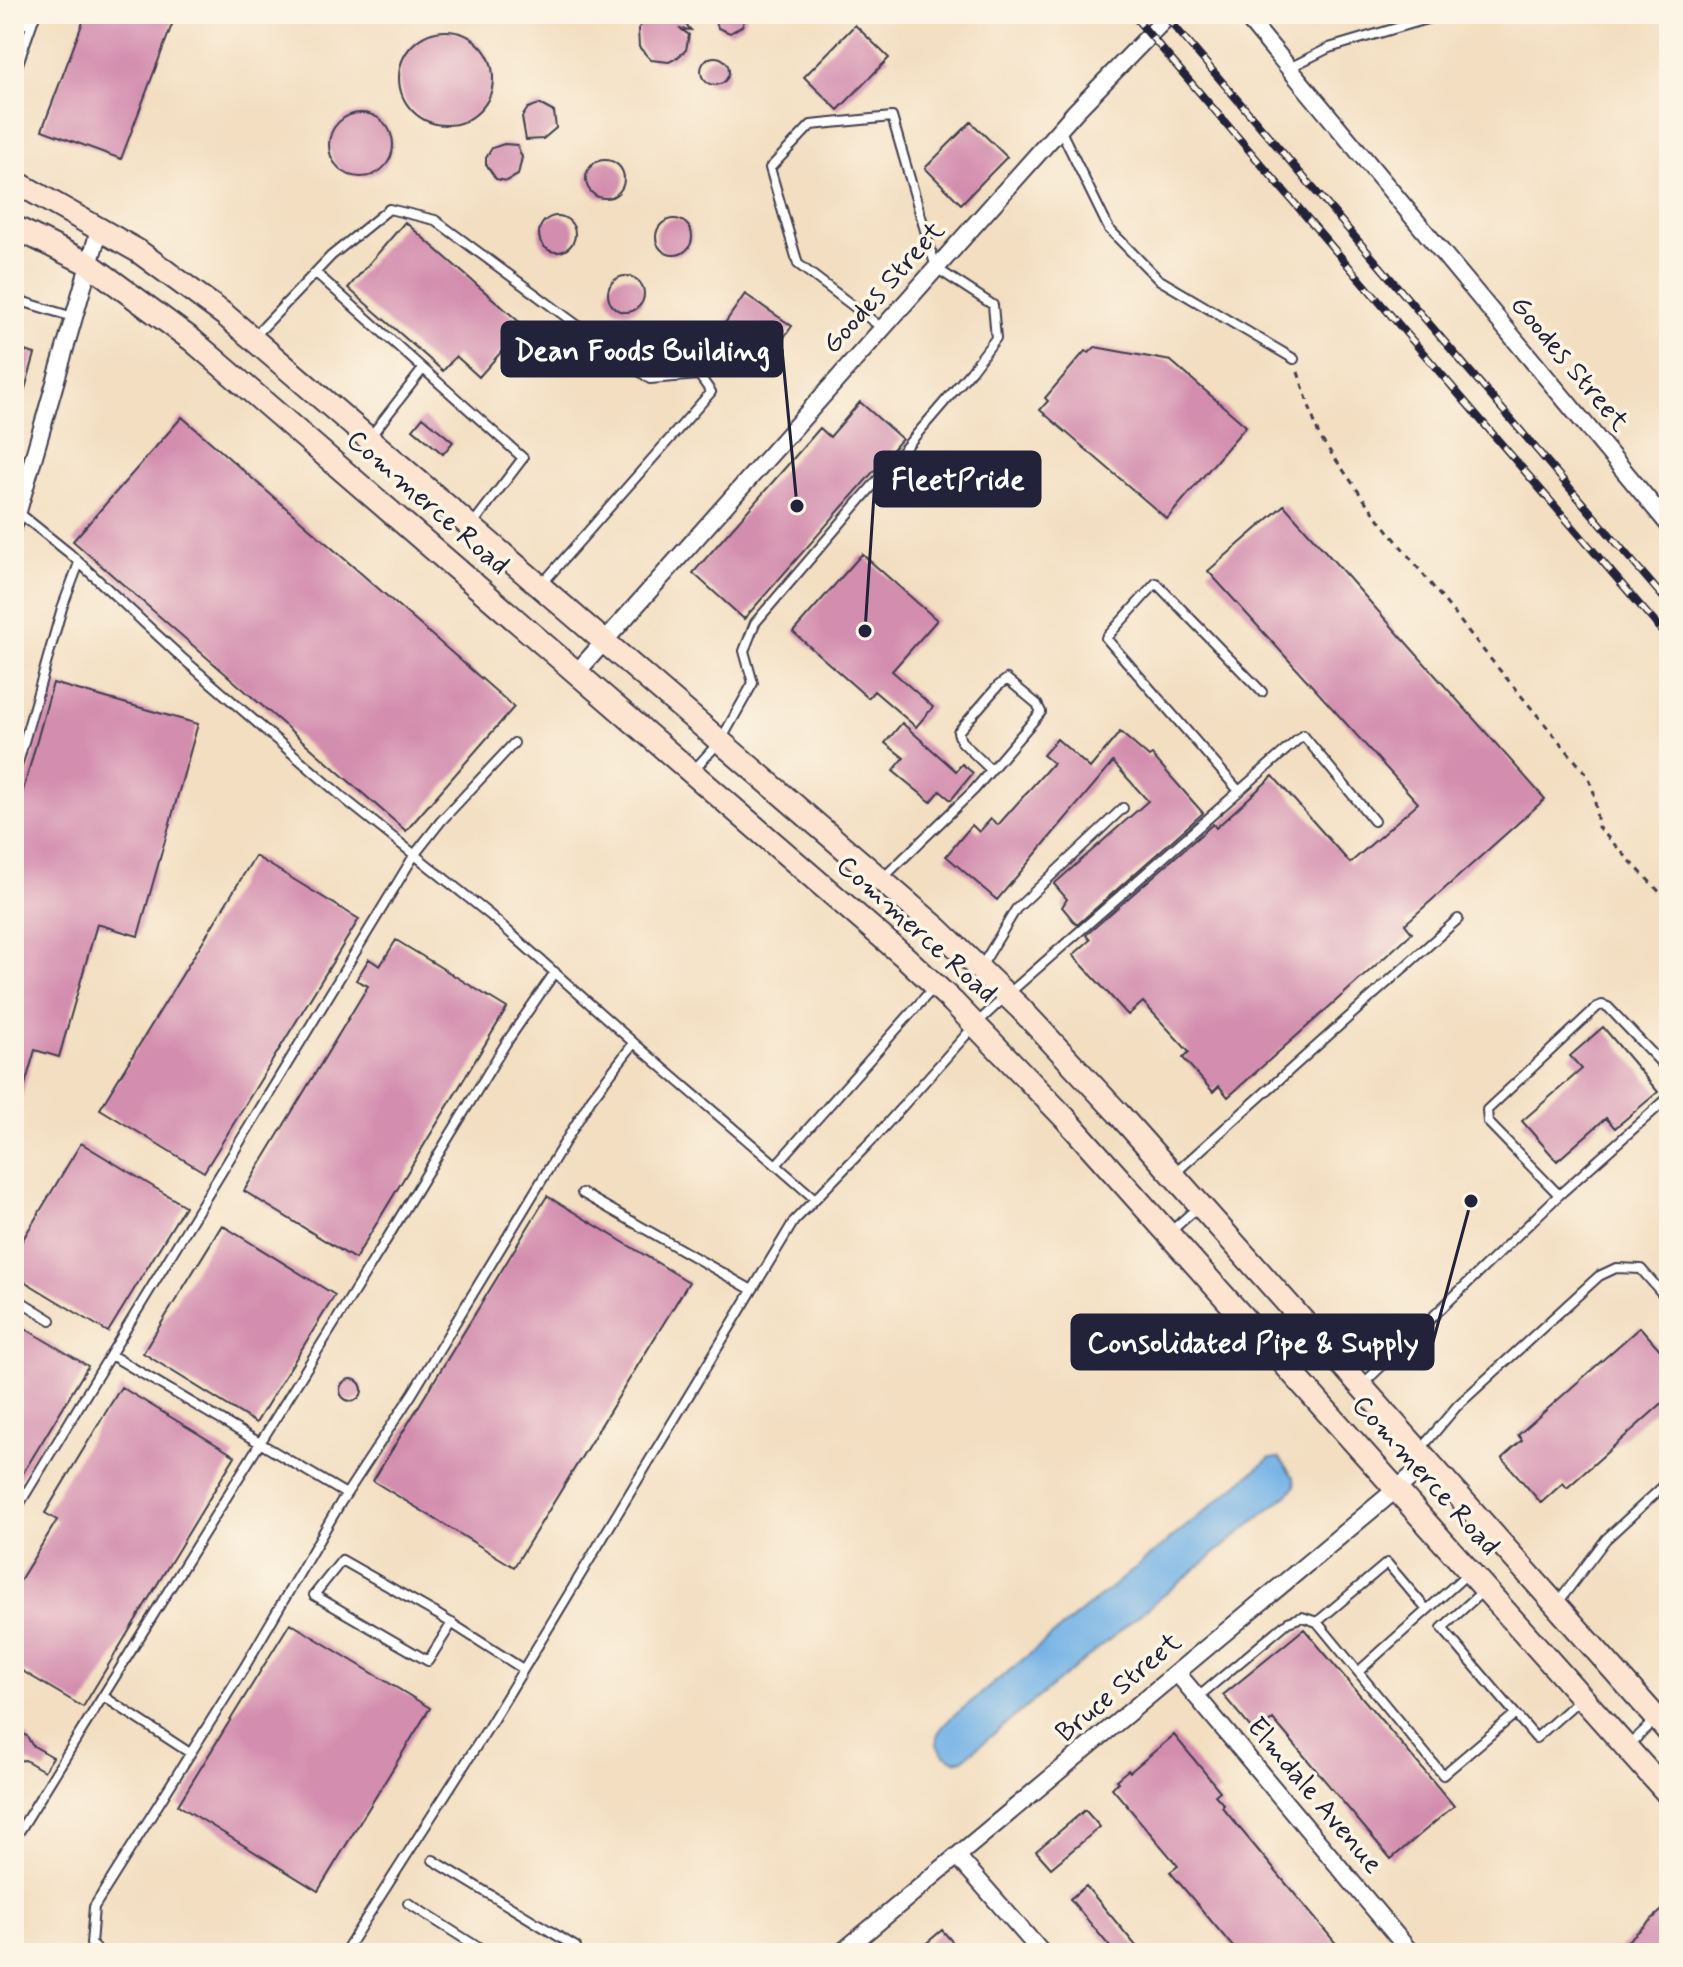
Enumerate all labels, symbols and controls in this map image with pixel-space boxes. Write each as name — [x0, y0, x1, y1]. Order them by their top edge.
street label: Goodes Street — [814, 213, 954, 362]
street label: Goodes Street — [1501, 288, 1637, 440]
callout: Dean Foods Building — [502, 322, 782, 376]
text: Dean Foods Building — [514, 332, 770, 372]
street label: Commerce Road — [338, 422, 516, 584]
callout: FleetPride — [875, 452, 1040, 506]
text: FleetPride — [891, 461, 1025, 500]
street label: Commerce Road — [828, 848, 1004, 1012]
callout: Consolidated Pipe & Supply — [1072, 1315, 1433, 1369]
text: Consolidated Pipe & Supply — [1087, 1324, 1419, 1363]
street label: Commerce Road — [1343, 1388, 1507, 1564]
street label: Bruce Street — [1048, 1624, 1190, 1751]
street label: Elmdale Avenue — [1238, 1710, 1390, 1882]

